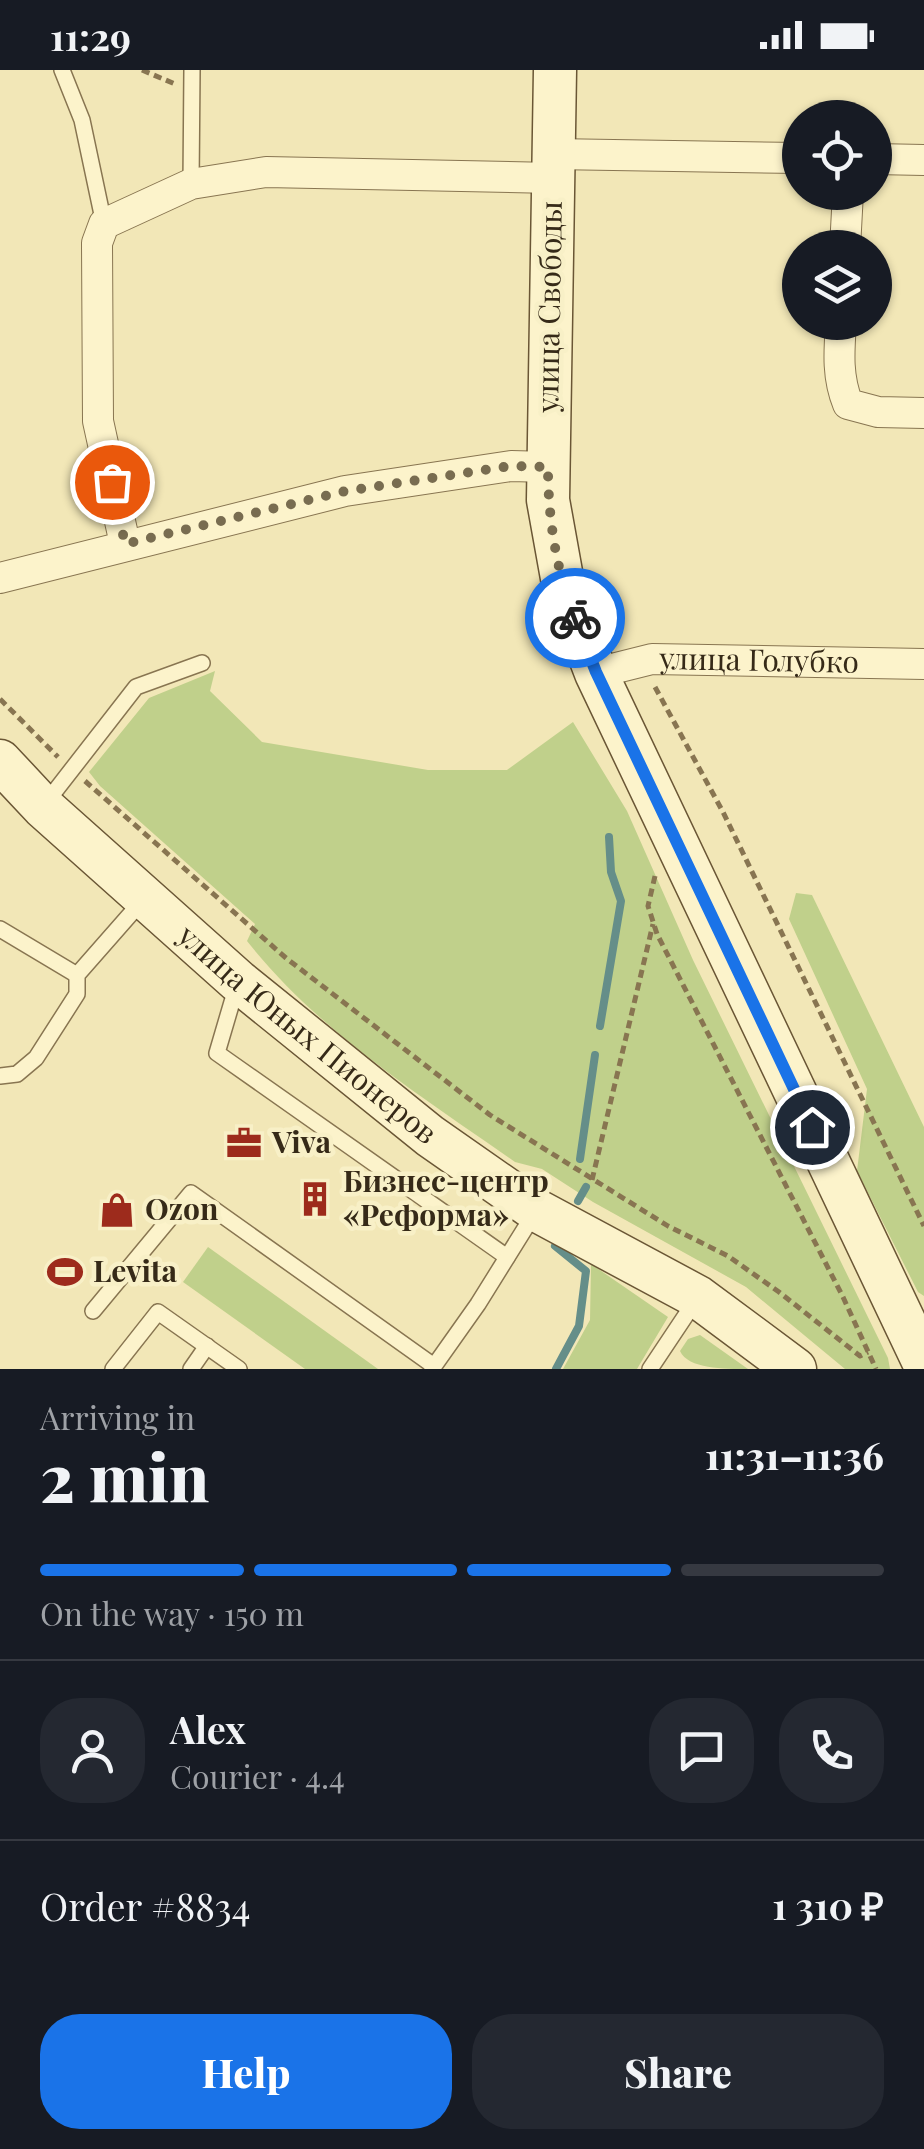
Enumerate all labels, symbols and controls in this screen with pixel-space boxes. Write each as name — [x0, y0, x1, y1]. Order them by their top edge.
text: 11:29 — [50, 10, 131, 61]
map controls — [782, 100, 892, 340]
button: locate — [782, 100, 892, 210]
street label: улица Свободы — [526, 201, 570, 414]
button: layers — [782, 230, 892, 340]
pin — [70, 440, 155, 525]
icon: bag — [85, 455, 140, 510]
courier — [525, 568, 625, 668]
icon: bike — [548, 591, 603, 646]
street label: улица Голубко — [658, 637, 859, 681]
street label: улица Юных Пионеров — [170, 914, 446, 1152]
pin — [770, 1085, 855, 1170]
icon: home — [785, 1100, 840, 1155]
place label: Viva — [271, 1121, 331, 1161]
office icon: Viva — [225, 1124, 263, 1162]
place label: Бизнес-центр «Реформа» — [343, 1160, 549, 1234]
building icon: Бизнес-центр «Реформа» — [296, 1180, 334, 1218]
place label: Ozon — [145, 1188, 219, 1228]
shop icon: Ozon — [98, 1191, 136, 1229]
place label: Levita — [93, 1250, 177, 1290]
sports icon: Levita — [46, 1253, 84, 1291]
text: Arriving in — [40, 1395, 195, 1438]
text: 11:31–11:36 — [705, 1429, 884, 1480]
text: 2 min — [40, 1432, 209, 1518]
text: On the way · 150 m — [40, 1591, 304, 1634]
button: person — [40, 1698, 145, 1803]
button: chat — [649, 1698, 754, 1803]
button: phone — [779, 1698, 884, 1803]
text: Alex — [170, 1703, 246, 1754]
text: Courier · 4.4 — [170, 1754, 345, 1797]
text: 1 310 ₽ — [772, 1879, 884, 1930]
text: Order #8834 — [40, 1880, 250, 1931]
button: Help — [40, 2014, 452, 2129]
button: Share — [472, 2014, 884, 2129]

